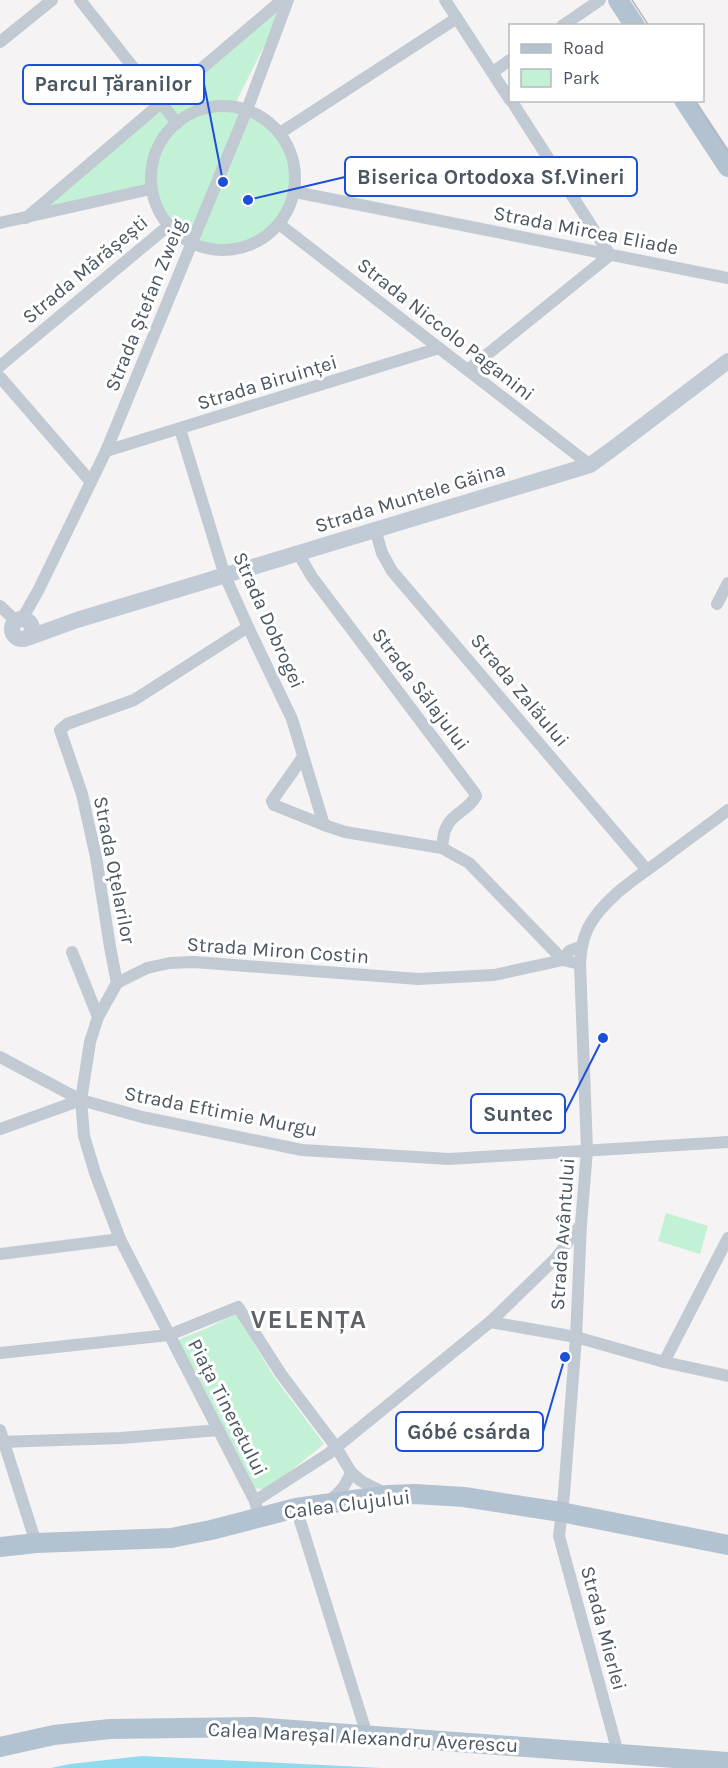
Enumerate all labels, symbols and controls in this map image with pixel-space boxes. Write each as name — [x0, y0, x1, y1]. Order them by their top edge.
legend — [509, 24, 704, 102]
text: Road — [563, 37, 604, 59]
callout: Parcul Țăranilor — [23, 65, 204, 104]
text: Park — [563, 67, 600, 89]
text: Parcul Țăranilor — [34, 72, 192, 97]
callout: Biserica Ortodoxa Sf.Vineri — [345, 157, 637, 196]
text: Biserica Ortodoxa Sf.Vineri — [357, 165, 625, 189]
street label: Strada Mircea Eliade — [491, 201, 680, 260]
street label: Strada Mărășești — [18, 210, 153, 328]
street label: Strada Ștefan Zweig — [100, 216, 191, 395]
street label: Strada Niccolo Paganini — [353, 253, 539, 406]
street label: Strada Biruinței — [194, 350, 340, 415]
street label: Strada Muntele Găina — [312, 458, 508, 537]
street label: Strada Dobrogei — [228, 548, 309, 692]
street label: Strada Sălajului — [367, 624, 474, 755]
street label: Strada Zalăului — [466, 629, 574, 752]
street label: Strada Oțelarilor — [89, 794, 140, 947]
street label: Strada Miron Costin — [186, 933, 370, 968]
street label: Strada Eftimie Murgu — [122, 1081, 319, 1141]
callout: Suntec — [471, 1094, 565, 1133]
text: Suntec — [483, 1102, 553, 1126]
street label: Strada Avântului — [546, 1157, 579, 1311]
district label: VELENȚA — [250, 1304, 368, 1335]
street label: Piața Tineretului — [183, 1335, 272, 1479]
callout: Góbé csárda — [396, 1412, 543, 1451]
text: Góbé csárda — [407, 1420, 531, 1444]
street label: Calea Clujului — [283, 1485, 411, 1524]
street label: Strada Mierlei — [576, 1563, 631, 1693]
street label: Calea Mareșal Alexandru Averescu — [207, 1718, 519, 1757]

